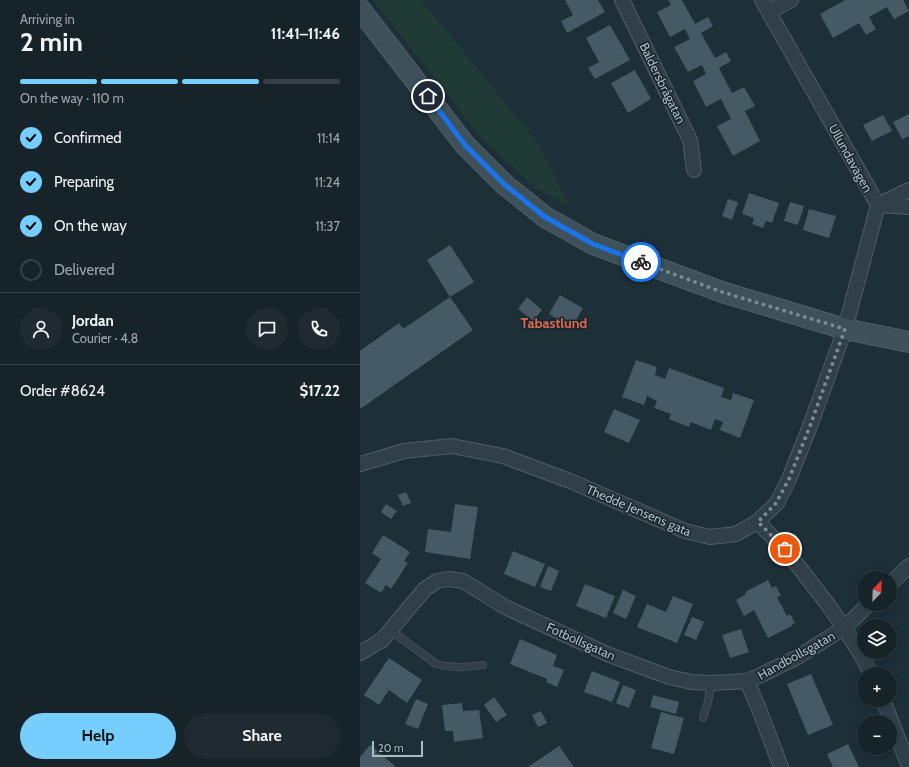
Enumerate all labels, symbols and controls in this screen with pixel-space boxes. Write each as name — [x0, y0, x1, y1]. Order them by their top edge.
text: Arriving in — [20, 11, 75, 27]
text: 11:41–11:46 — [271, 25, 340, 43]
text: 2 min — [20, 26, 83, 58]
street label: Baldersbrågatan — [636, 40, 690, 126]
pin — [411, 79, 445, 113]
icon: home — [417, 85, 439, 107]
text: On the way · 110 m — [20, 90, 124, 106]
street label: Ullundavägen — [826, 121, 876, 195]
icon: check — [20, 127, 42, 149]
text: Confirmed — [54, 129, 122, 147]
text: 11:14 — [317, 130, 340, 146]
icon: check — [20, 171, 42, 193]
text: Preparing — [54, 173, 114, 191]
text: 11:24 — [314, 174, 340, 190]
icon: check — [20, 215, 42, 237]
text: On the way — [54, 217, 127, 235]
text: 11:37 — [315, 218, 340, 234]
courier — [621, 242, 661, 282]
icon: bike — [630, 251, 652, 273]
text: Delivered — [54, 261, 115, 279]
button: person — [20, 308, 62, 350]
button: chat — [246, 308, 288, 350]
button: phone — [298, 308, 340, 350]
text: Jordan — [72, 312, 114, 330]
district label: Tabastlund — [521, 314, 587, 332]
text: Courier · 4.8 — [72, 330, 138, 346]
text: Order #8624 — [20, 382, 105, 400]
text: $17.22 — [299, 382, 340, 400]
street label: Thedde Jensens gata — [584, 481, 695, 540]
pin — [768, 532, 802, 566]
icon: bag — [774, 538, 796, 560]
north arrow — [857, 571, 897, 611]
map controls — [857, 571, 897, 755]
street label: Fotbollsgatan — [544, 619, 618, 663]
button: layers — [857, 619, 897, 659]
street label: Handbollsgatan — [754, 627, 838, 683]
button: + — [857, 667, 897, 707]
button: Help — [20, 713, 176, 759]
button: Share — [184, 713, 340, 759]
button: − — [857, 715, 897, 755]
scale bar — [372, 739, 423, 758]
text: 20 m — [378, 741, 404, 755]

